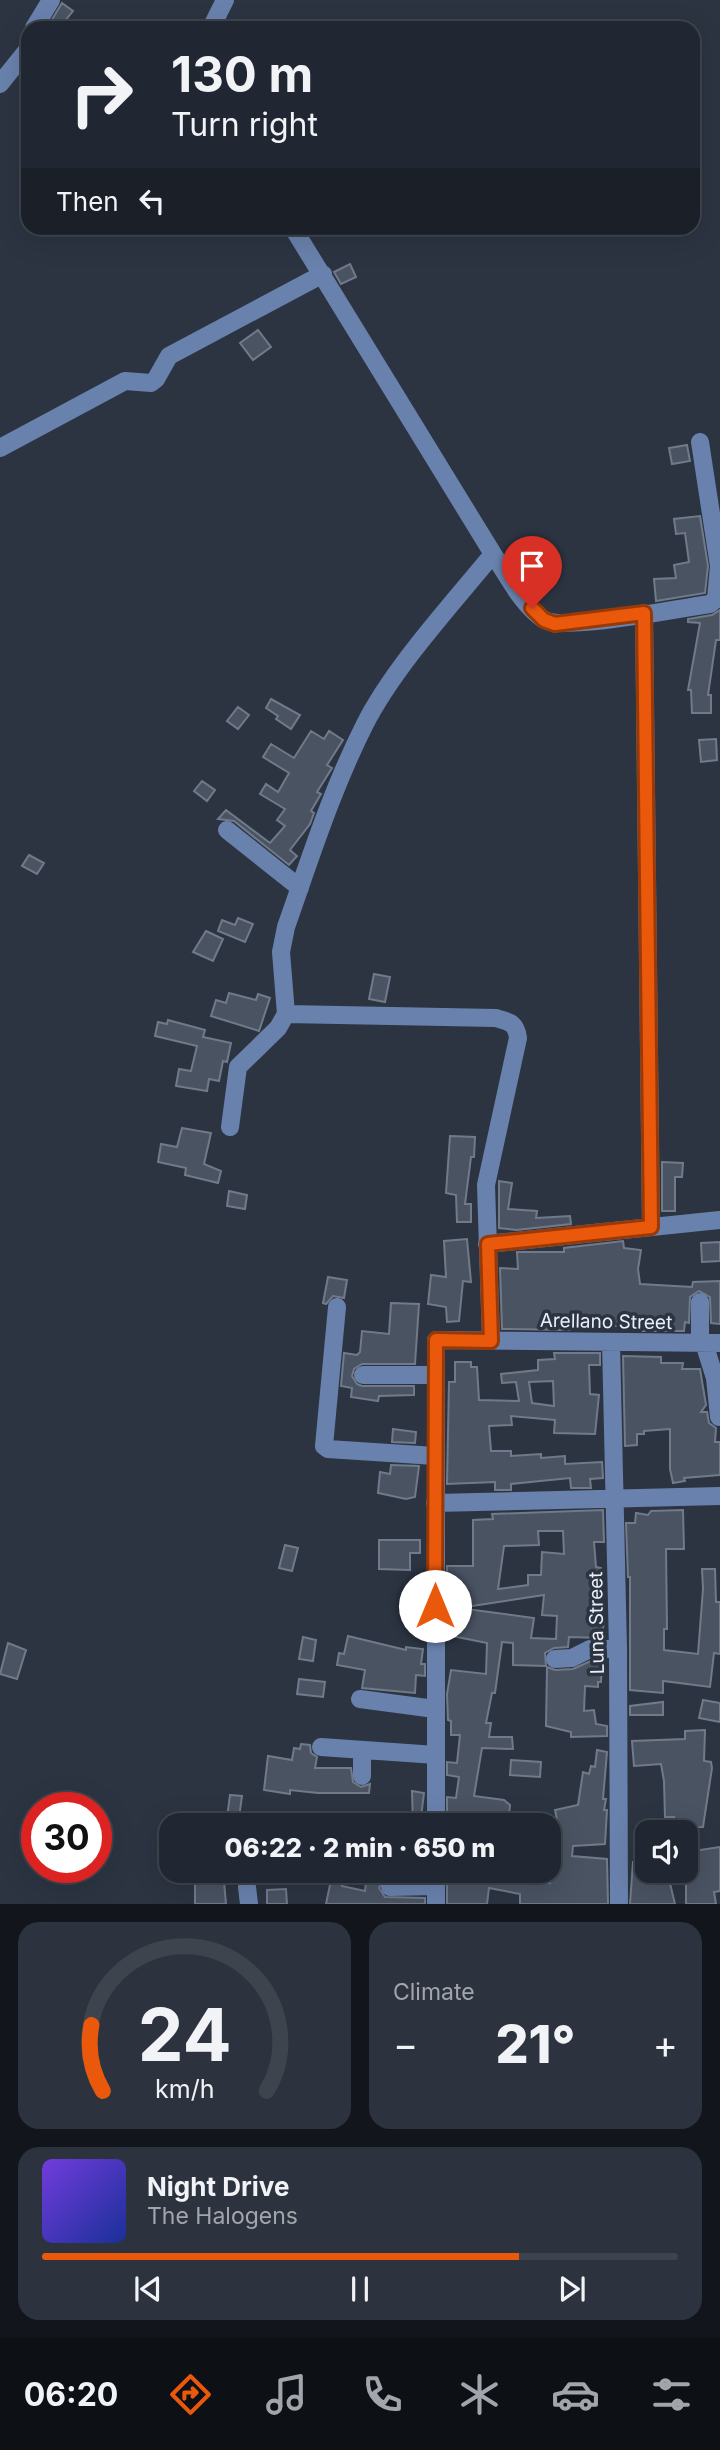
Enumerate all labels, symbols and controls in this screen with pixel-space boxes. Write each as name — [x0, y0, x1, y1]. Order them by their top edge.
text: 130 m — [171, 45, 313, 104]
icon: right — [56, 49, 147, 140]
text: Turn right — [171, 105, 318, 144]
icon: left — [133, 182, 171, 220]
text: Then — [56, 186, 119, 217]
pin — [502, 536, 562, 608]
icon: arrive — [513, 547, 551, 585]
street label: Arellano Street — [540, 1309, 672, 1334]
position arrow — [398, 1569, 472, 1643]
street label: Luna Street — [584, 1571, 609, 1675]
speed limit sign: 30 — [21, 1792, 112, 1883]
map controls — [635, 1820, 698, 1883]
button: sound — [635, 1820, 698, 1883]
text: 06:22 · 2 min · 650 m — [225, 1832, 495, 1863]
text: Climate — [393, 1978, 475, 2006]
text: 24 — [138, 1991, 231, 2080]
text: 21° — [495, 2013, 576, 2076]
text: − — [393, 2021, 418, 2067]
text: + — [653, 2021, 678, 2067]
text: km/h — [155, 2074, 214, 2104]
text: Night Drive — [147, 2171, 289, 2202]
text: The Halogens — [147, 2202, 298, 2230]
icon: previous — [129, 2270, 167, 2308]
icon: pause — [341, 2270, 379, 2308]
icon: next — [553, 2270, 591, 2308]
icon: directions — [166, 2370, 215, 2419]
icon: music — [262, 2370, 311, 2419]
icon: phone — [358, 2370, 407, 2419]
icon: climate — [455, 2370, 504, 2419]
icon: car — [551, 2370, 600, 2419]
icon: filters — [647, 2370, 696, 2419]
text: 06:20 — [24, 2375, 118, 2414]

